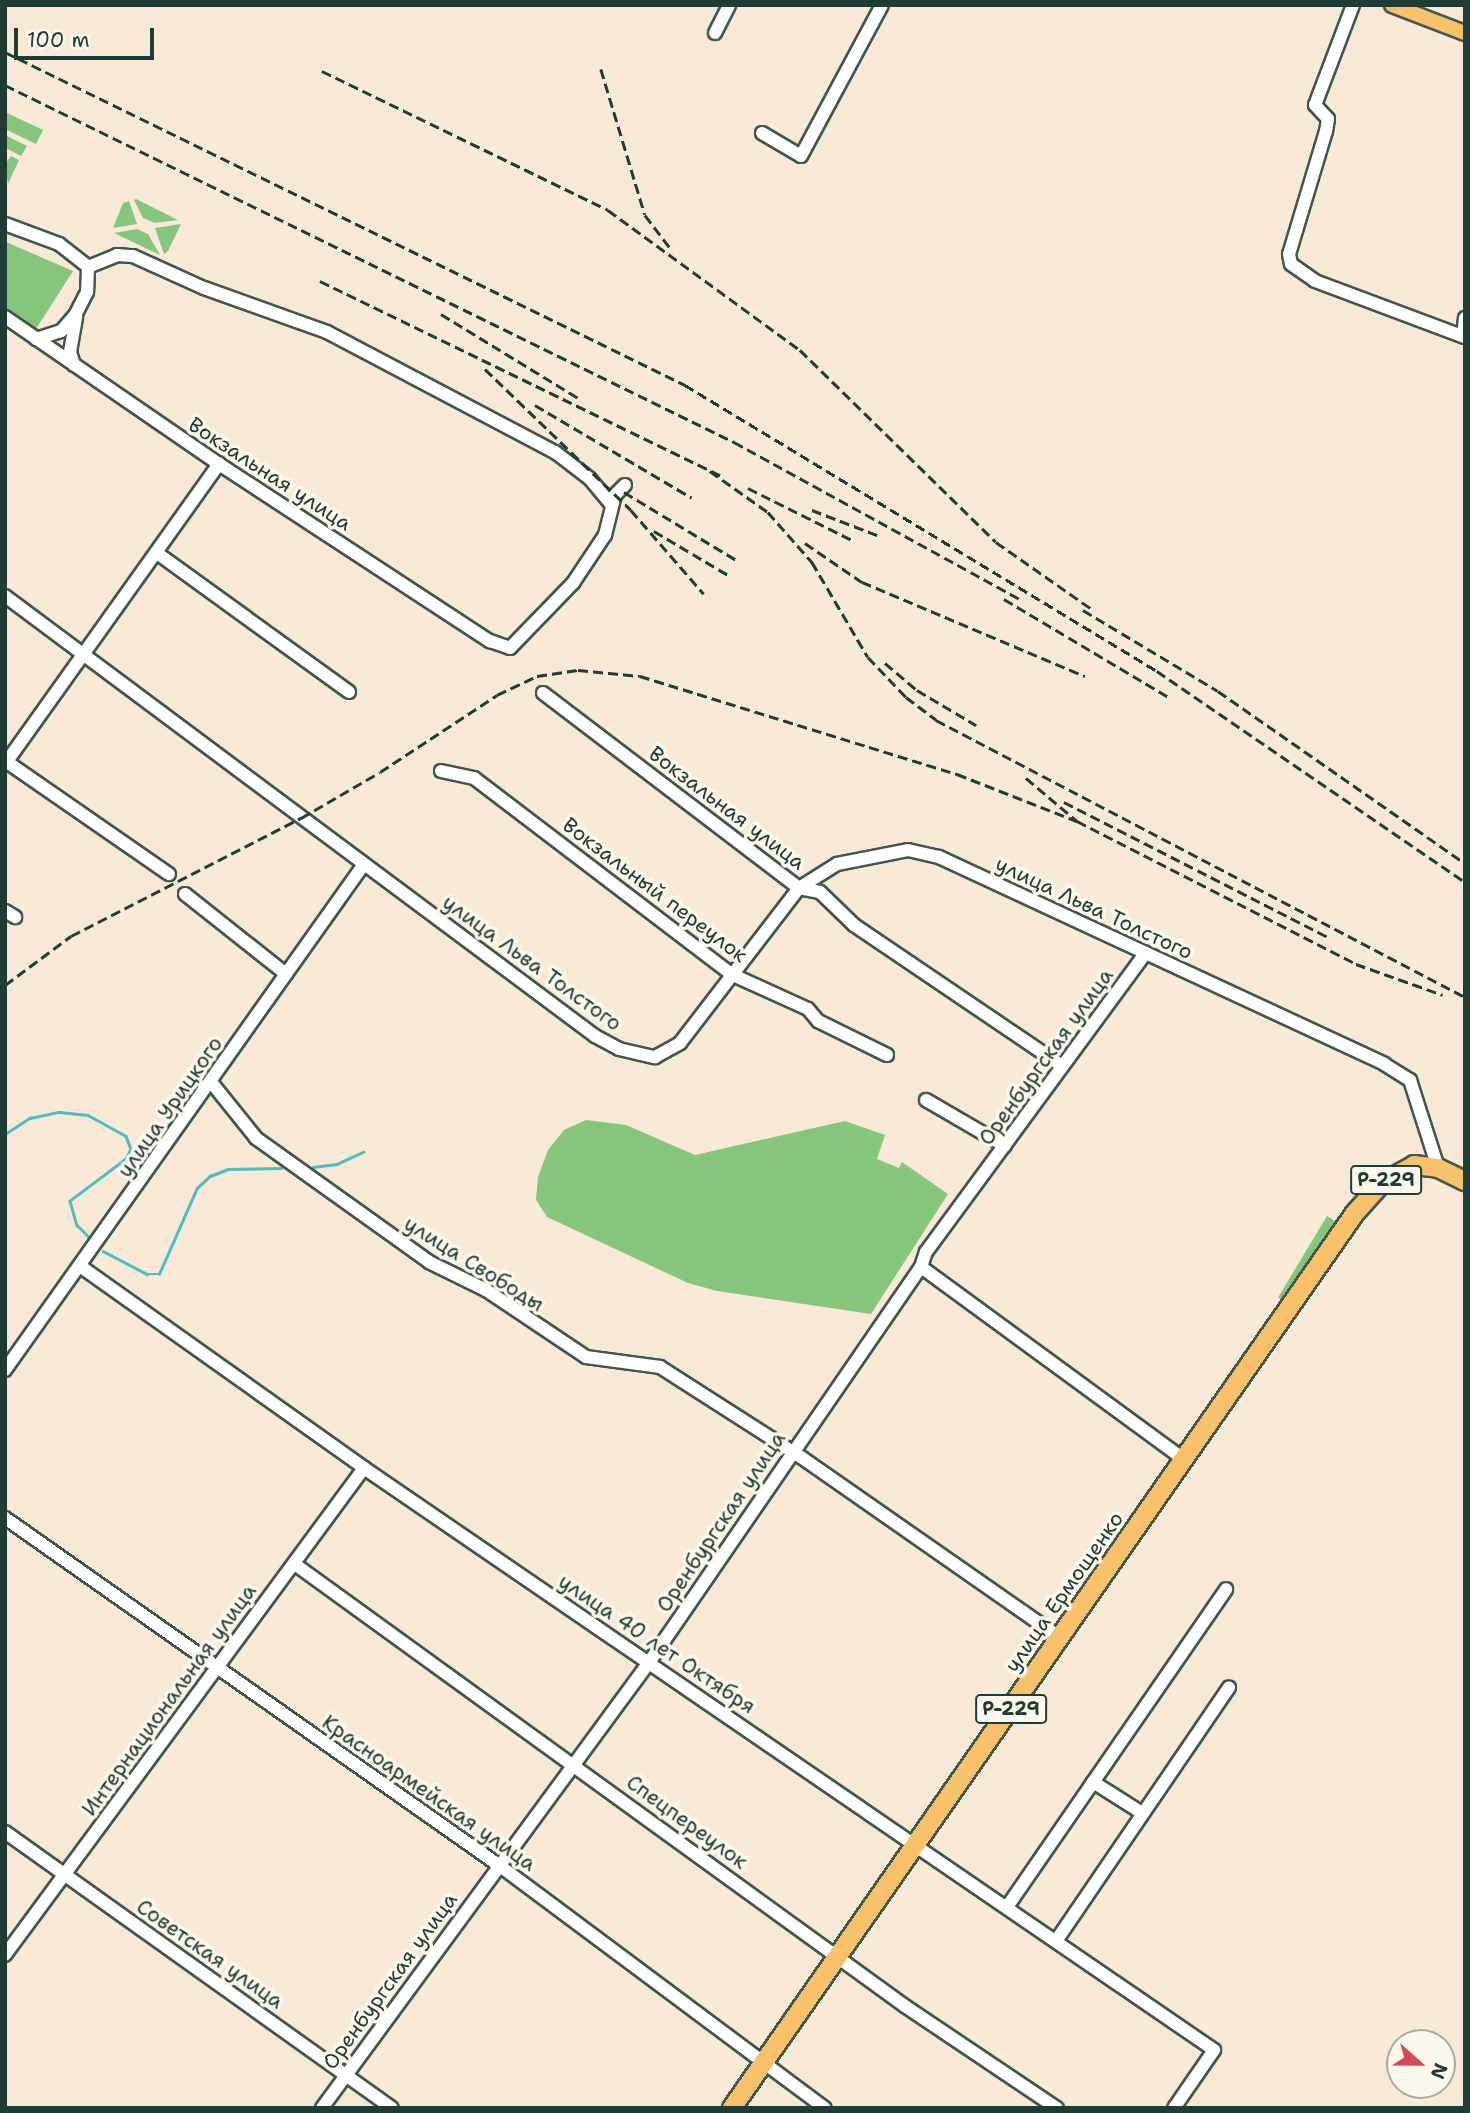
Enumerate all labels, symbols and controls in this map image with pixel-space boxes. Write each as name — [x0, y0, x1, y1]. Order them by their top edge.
scale bar — [18, 14, 158, 58]
text: 100 m — [27, 26, 90, 54]
street label: Вокзальная улица — [184, 412, 356, 536]
street label: Вокзальная улица — [644, 741, 810, 875]
street label: Вокзальный переулок — [557, 812, 753, 968]
street label: улица Льва Толстого — [991, 851, 1197, 965]
street label: улица Льва Толстого — [438, 890, 626, 1036]
street label: Оренбургская улица — [973, 964, 1119, 1150]
street label: улица Урицкого — [112, 1032, 228, 1182]
road number: Р-229 — [1349, 1164, 1423, 1196]
street label: улица Свободы — [400, 1211, 548, 1317]
street label: Оренбургская улица — [651, 1427, 791, 1617]
street label: улица Ермощенко — [999, 1507, 1129, 1677]
street label: улица 40 лет Октября — [554, 1569, 760, 1719]
street label: Интернациональная улица — [76, 1579, 262, 1821]
road number: Р-229 — [974, 1694, 1048, 1724]
street label: Красноармейская улица — [317, 1709, 541, 1877]
street label: Спецпереулок — [621, 1770, 753, 1874]
street label: Оренбургская улица — [317, 1888, 463, 2074]
street label: Советская улица — [132, 1894, 288, 2014]
north arrow — [1386, 2029, 1456, 2099]
text: N — [1425, 2059, 1454, 2082]

